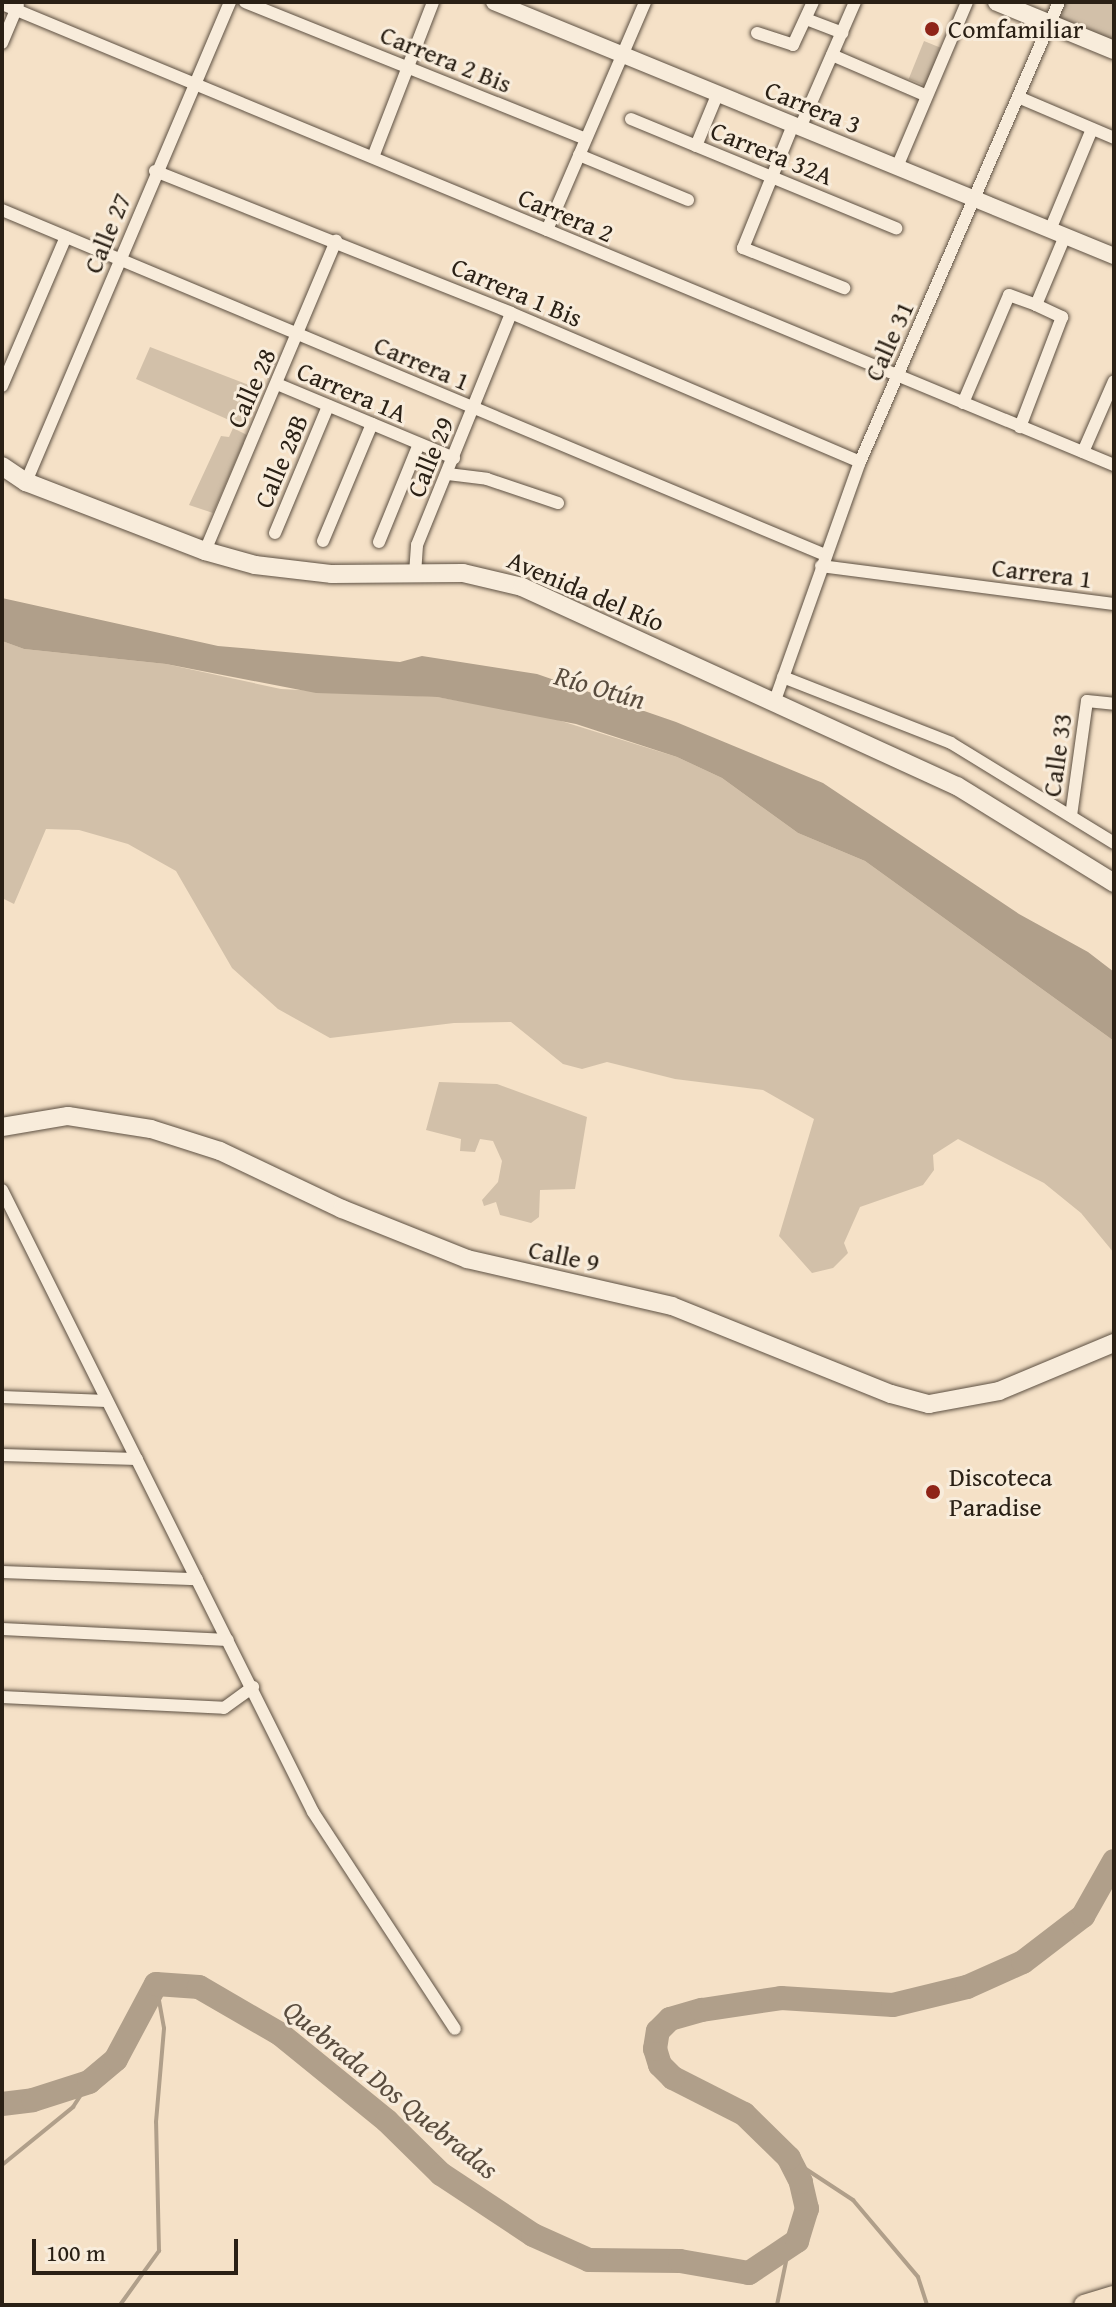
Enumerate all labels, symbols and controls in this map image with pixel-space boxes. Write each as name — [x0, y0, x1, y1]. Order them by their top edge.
place label: Comfamiliar — [948, 13, 1083, 45]
street label: Carrera 2 Bis — [376, 19, 516, 99]
marker: Comfamiliar — [923, 20, 941, 38]
street label: Carrera 3 — [760, 74, 866, 140]
street label: Carrera 32A — [706, 114, 838, 192]
street label: Carrera 2 — [514, 181, 618, 249]
street label: Calle 27 — [77, 188, 137, 278]
street label: Carrera 1 Bis — [447, 251, 587, 333]
street label: Calle 31 — [858, 296, 920, 386]
street label: Carrera 1 — [370, 329, 474, 397]
street label: Calle 28 — [220, 343, 282, 433]
street label: Carrera 1A — [292, 355, 412, 429]
street label: Calle 28B — [247, 409, 315, 513]
street label: Calle 29 — [400, 412, 460, 502]
street label: Avenida del Río — [503, 544, 669, 638]
street label: Carrera 1 — [990, 551, 1094, 595]
water label: Río Otún — [551, 658, 649, 716]
street label: Calle 33 — [1036, 711, 1078, 799]
street label: Calle 9 — [526, 1233, 602, 1279]
place label: Discoteca Paradise — [949, 1461, 1052, 1522]
marker: Discoteca Paradise — [924, 1483, 942, 1501]
water label: Quebrada Dos Quebradas — [277, 1992, 505, 2186]
scale bar — [36, 2223, 242, 2273]
text: 100 m — [46, 2235, 106, 2270]

